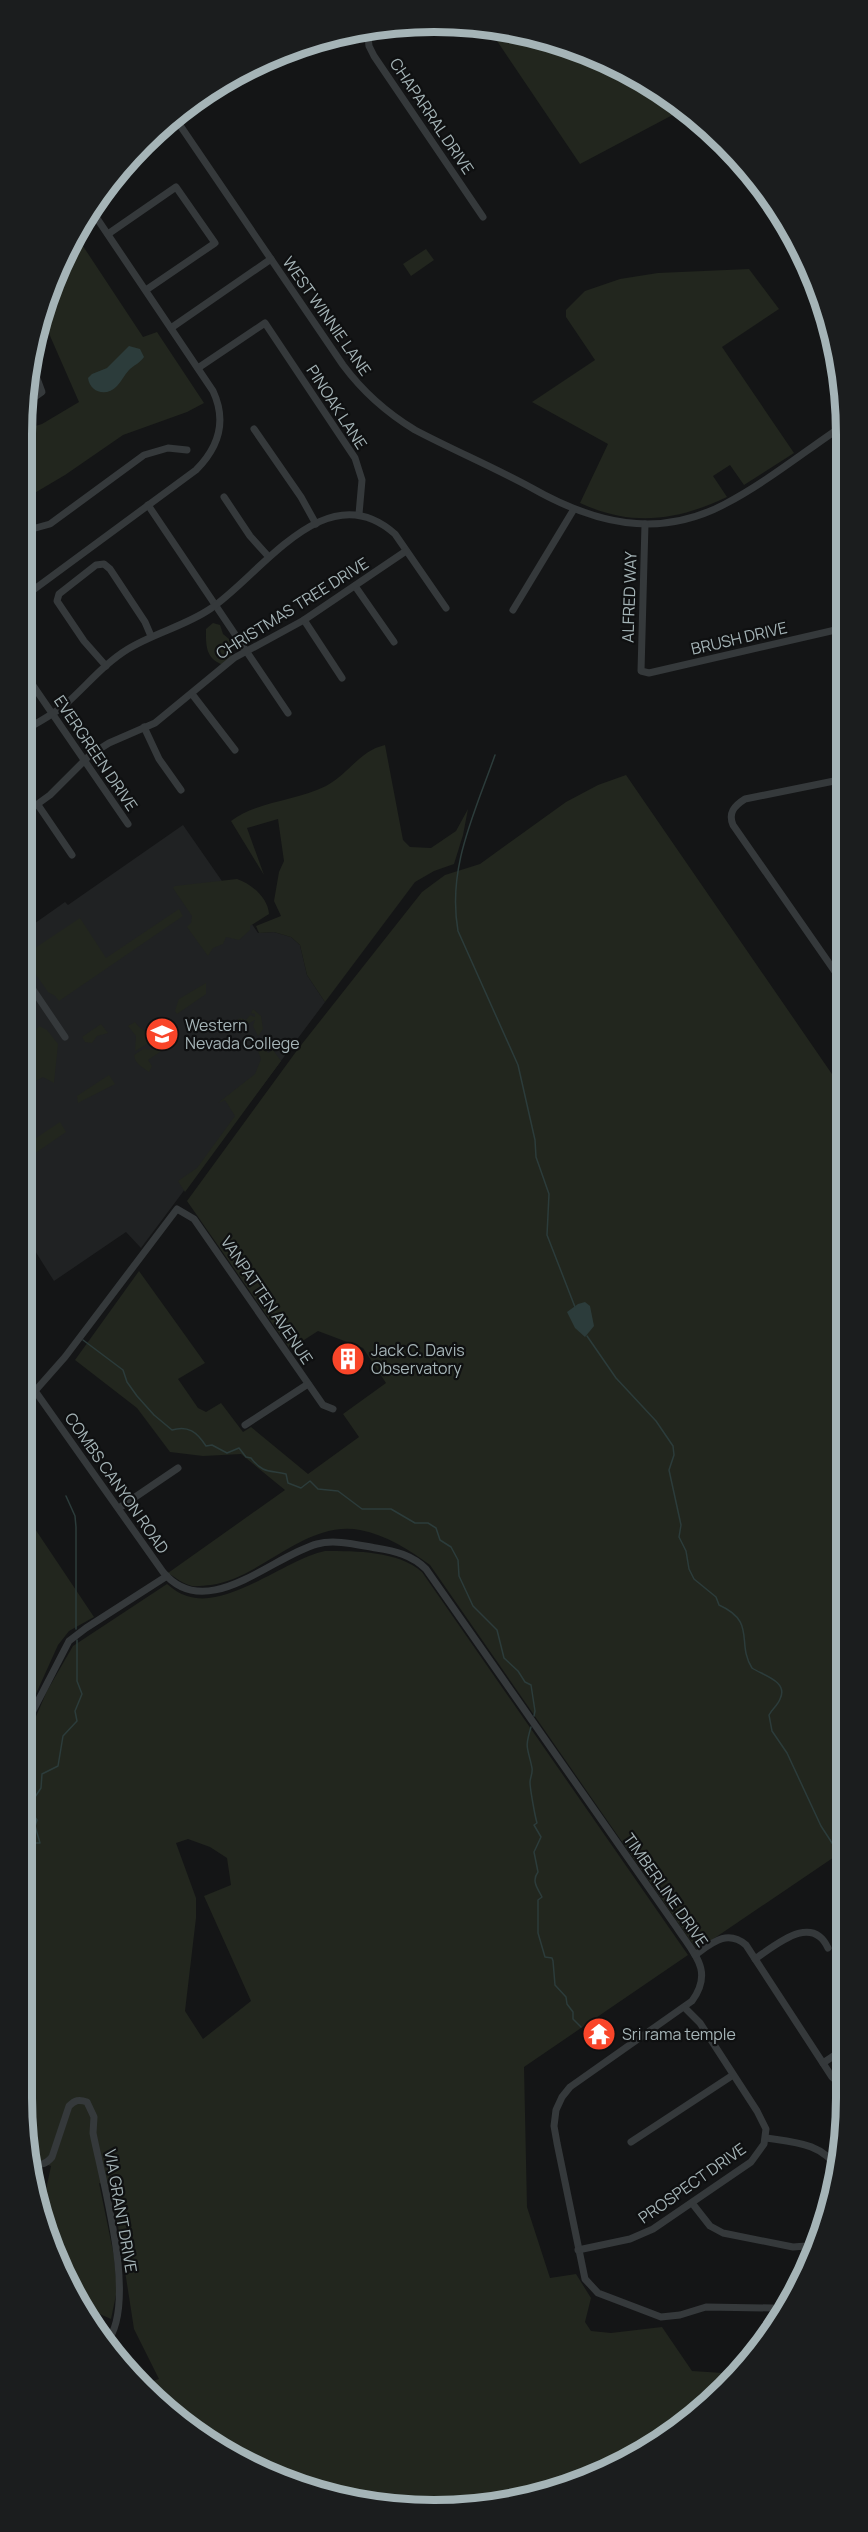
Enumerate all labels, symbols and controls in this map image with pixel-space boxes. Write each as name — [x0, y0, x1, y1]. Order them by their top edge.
street label: CHAPARRAL DRIVE — [385, 54, 479, 178]
street label: WEST WINNIE LANE — [278, 252, 376, 380]
street label: PINOAK LANE — [301, 361, 373, 453]
street label: ALFRED WAY — [616, 551, 642, 643]
street label: CHRISTMAS TREE DRIVE — [211, 552, 373, 664]
street label: BRUSH DRIVE — [689, 616, 789, 660]
street label: EVERGREEN DRIVE — [49, 691, 143, 815]
place label: Western Nevada College — [185, 1014, 300, 1054]
school or university icon: Western Nevada College — [144, 1016, 180, 1052]
street label: VANPATTEN AVENUE — [216, 1232, 318, 1368]
place label: Jack C. Davis Observatory — [371, 1339, 465, 1379]
building icon: Jack C. Davis Observatory — [330, 1341, 366, 1377]
street label: COMBS CANYON ROAD — [60, 1408, 174, 1558]
street label: TIMBERLINE DRIVE — [618, 1829, 714, 1951]
temple icon: Sri rama temple — [581, 2016, 617, 2052]
place label: Sri rama temple — [622, 2023, 736, 2045]
street label: PROSPECT DRIVE — [634, 2138, 750, 2228]
street label: VIA GRANT DRIVE — [99, 2148, 143, 2274]

